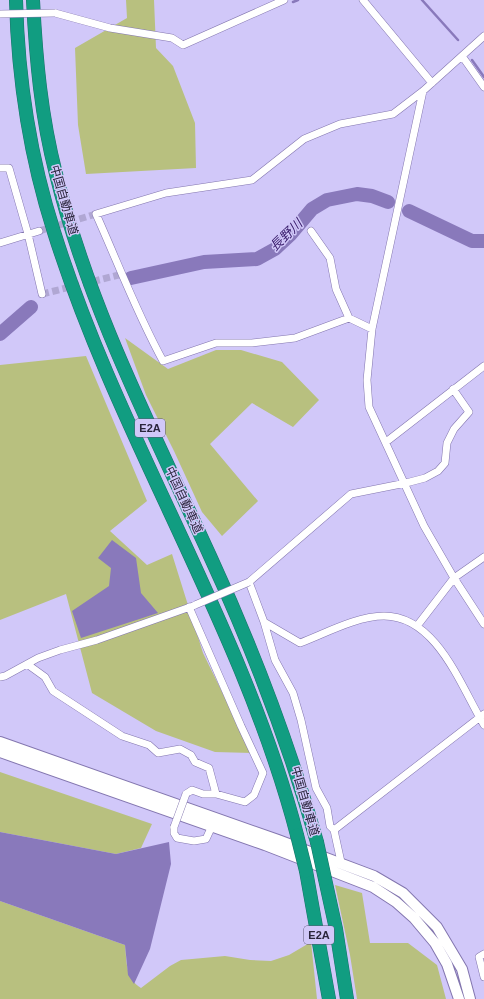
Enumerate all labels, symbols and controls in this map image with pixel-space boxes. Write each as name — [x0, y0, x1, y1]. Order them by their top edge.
street label: 中国自動車道 — [47, 163, 81, 237]
water label: 長野川 — [267, 215, 307, 254]
road number: E2A — [135, 419, 165, 437]
street label: 中国自動車道 — [162, 464, 206, 536]
street label: 中国自動車道 — [288, 764, 322, 838]
road number: E2A — [304, 926, 334, 944]

